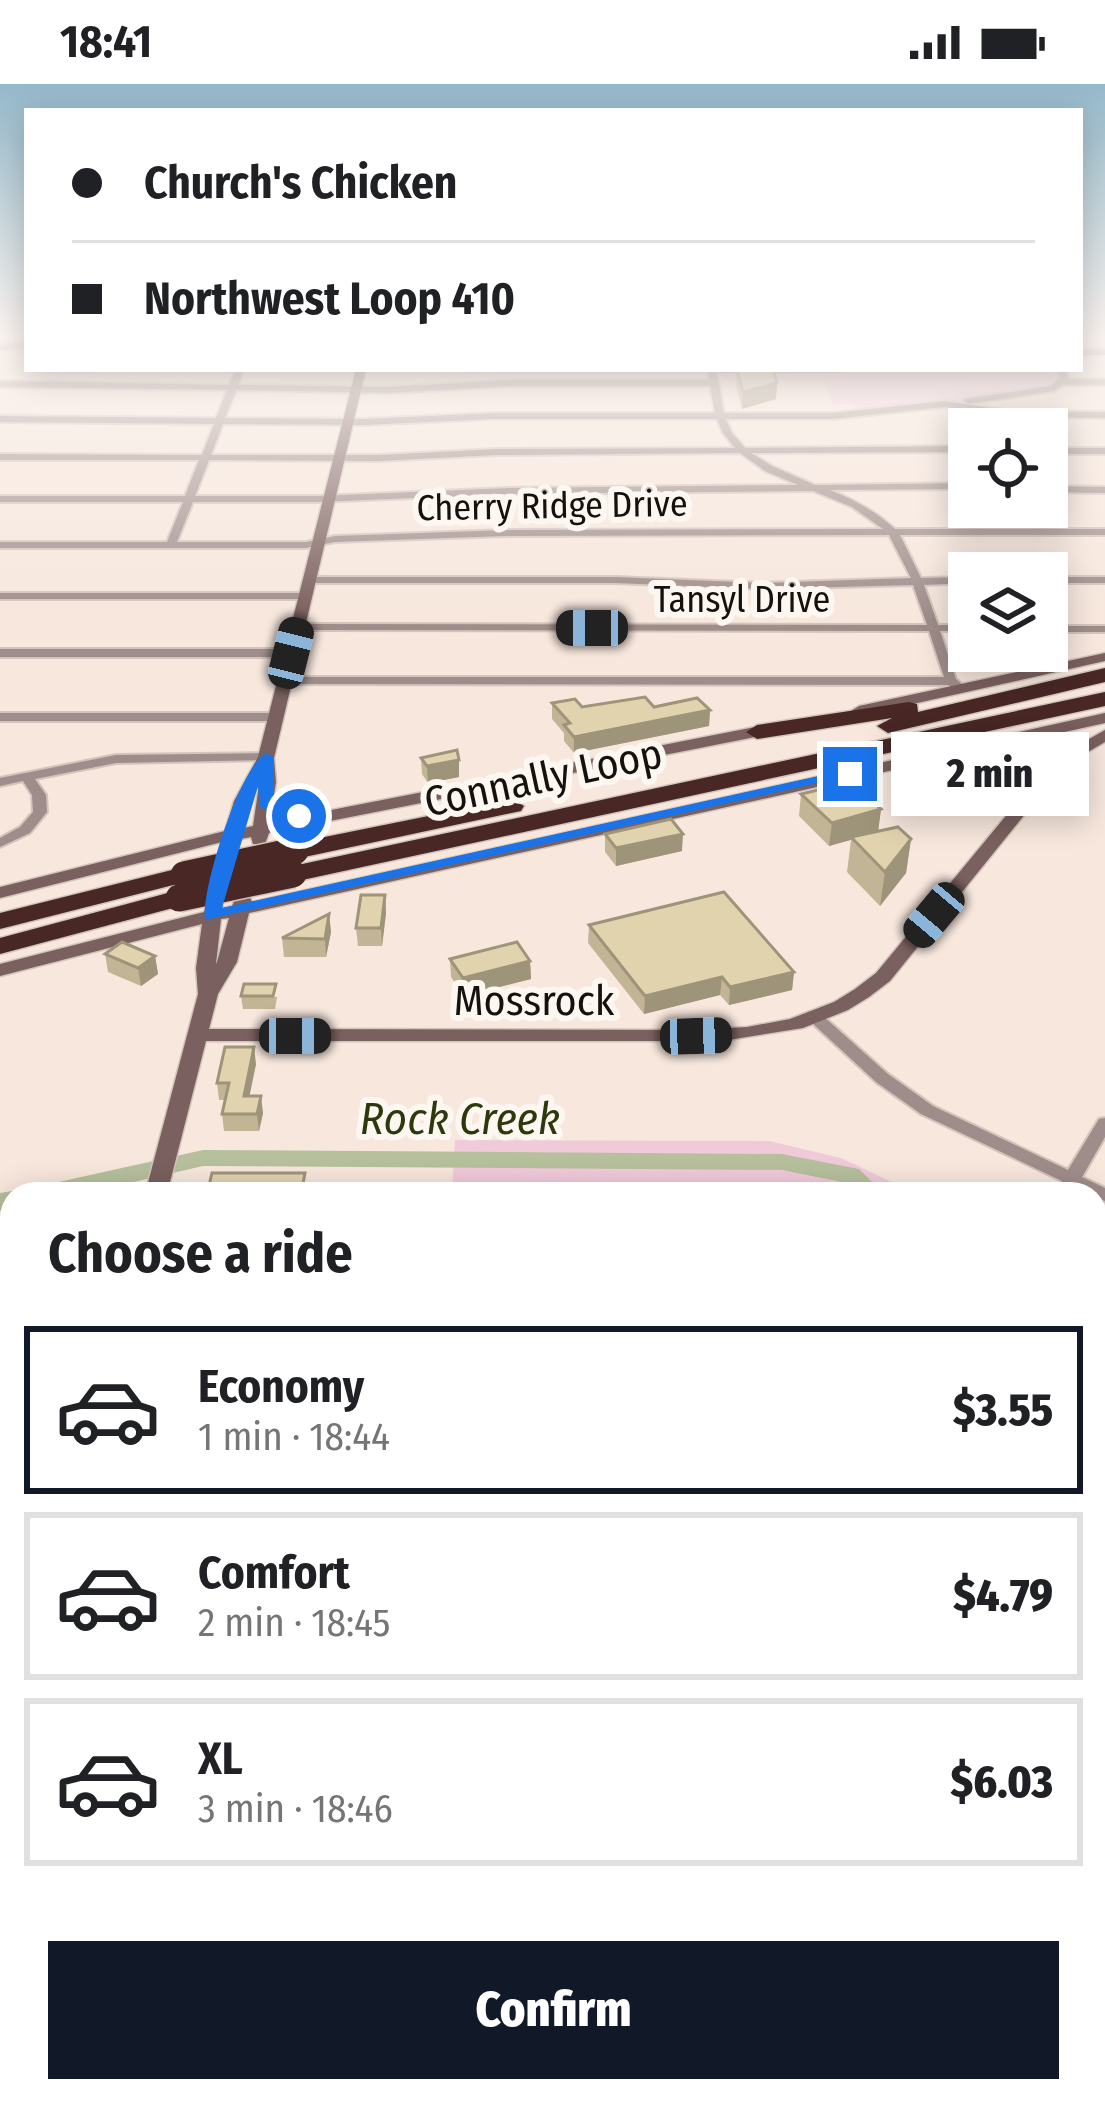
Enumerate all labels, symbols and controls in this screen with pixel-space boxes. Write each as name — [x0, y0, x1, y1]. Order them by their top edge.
text: 18:41 — [60, 15, 152, 69]
text: Church's Chicken — [144, 156, 457, 210]
text: Northwest Loop 410 — [144, 272, 515, 326]
map controls — [948, 408, 1068, 672]
button: locate — [948, 408, 1068, 528]
street label: Cherry Ridge Drive — [416, 482, 688, 530]
button: layers — [948, 552, 1068, 672]
street label: Tansyl Drive — [654, 578, 830, 622]
car — [556, 610, 628, 646]
car — [265, 614, 317, 692]
street label: Connally Loop — [420, 728, 667, 828]
callout: 2 min — [892, 732, 1090, 816]
route end — [823, 747, 877, 801]
text: 2 min — [947, 751, 1033, 797]
route start — [272, 789, 326, 843]
car — [897, 876, 971, 954]
street label: Mossrock — [454, 976, 615, 1026]
car — [659, 1017, 733, 1055]
car — [259, 1018, 331, 1054]
water label: Rock Creek — [360, 1092, 560, 1146]
text: Choose a ride — [48, 1222, 353, 1286]
icon: car — [54, 1356, 162, 1464]
text: Economy — [198, 1360, 364, 1414]
text: $3.55 — [953, 1383, 1053, 1437]
text: 1 min · 18:44 — [198, 1414, 390, 1460]
icon: car — [54, 1542, 162, 1650]
text: Comfort — [198, 1546, 350, 1600]
text: $4.79 — [953, 1569, 1053, 1623]
text: 2 min · 18:45 — [198, 1600, 391, 1646]
icon: car — [54, 1728, 162, 1836]
text: XL — [198, 1732, 243, 1786]
text: $6.03 — [951, 1755, 1053, 1809]
text: 3 min · 18:46 — [198, 1786, 393, 1832]
button: Confirm — [48, 1941, 1059, 2079]

